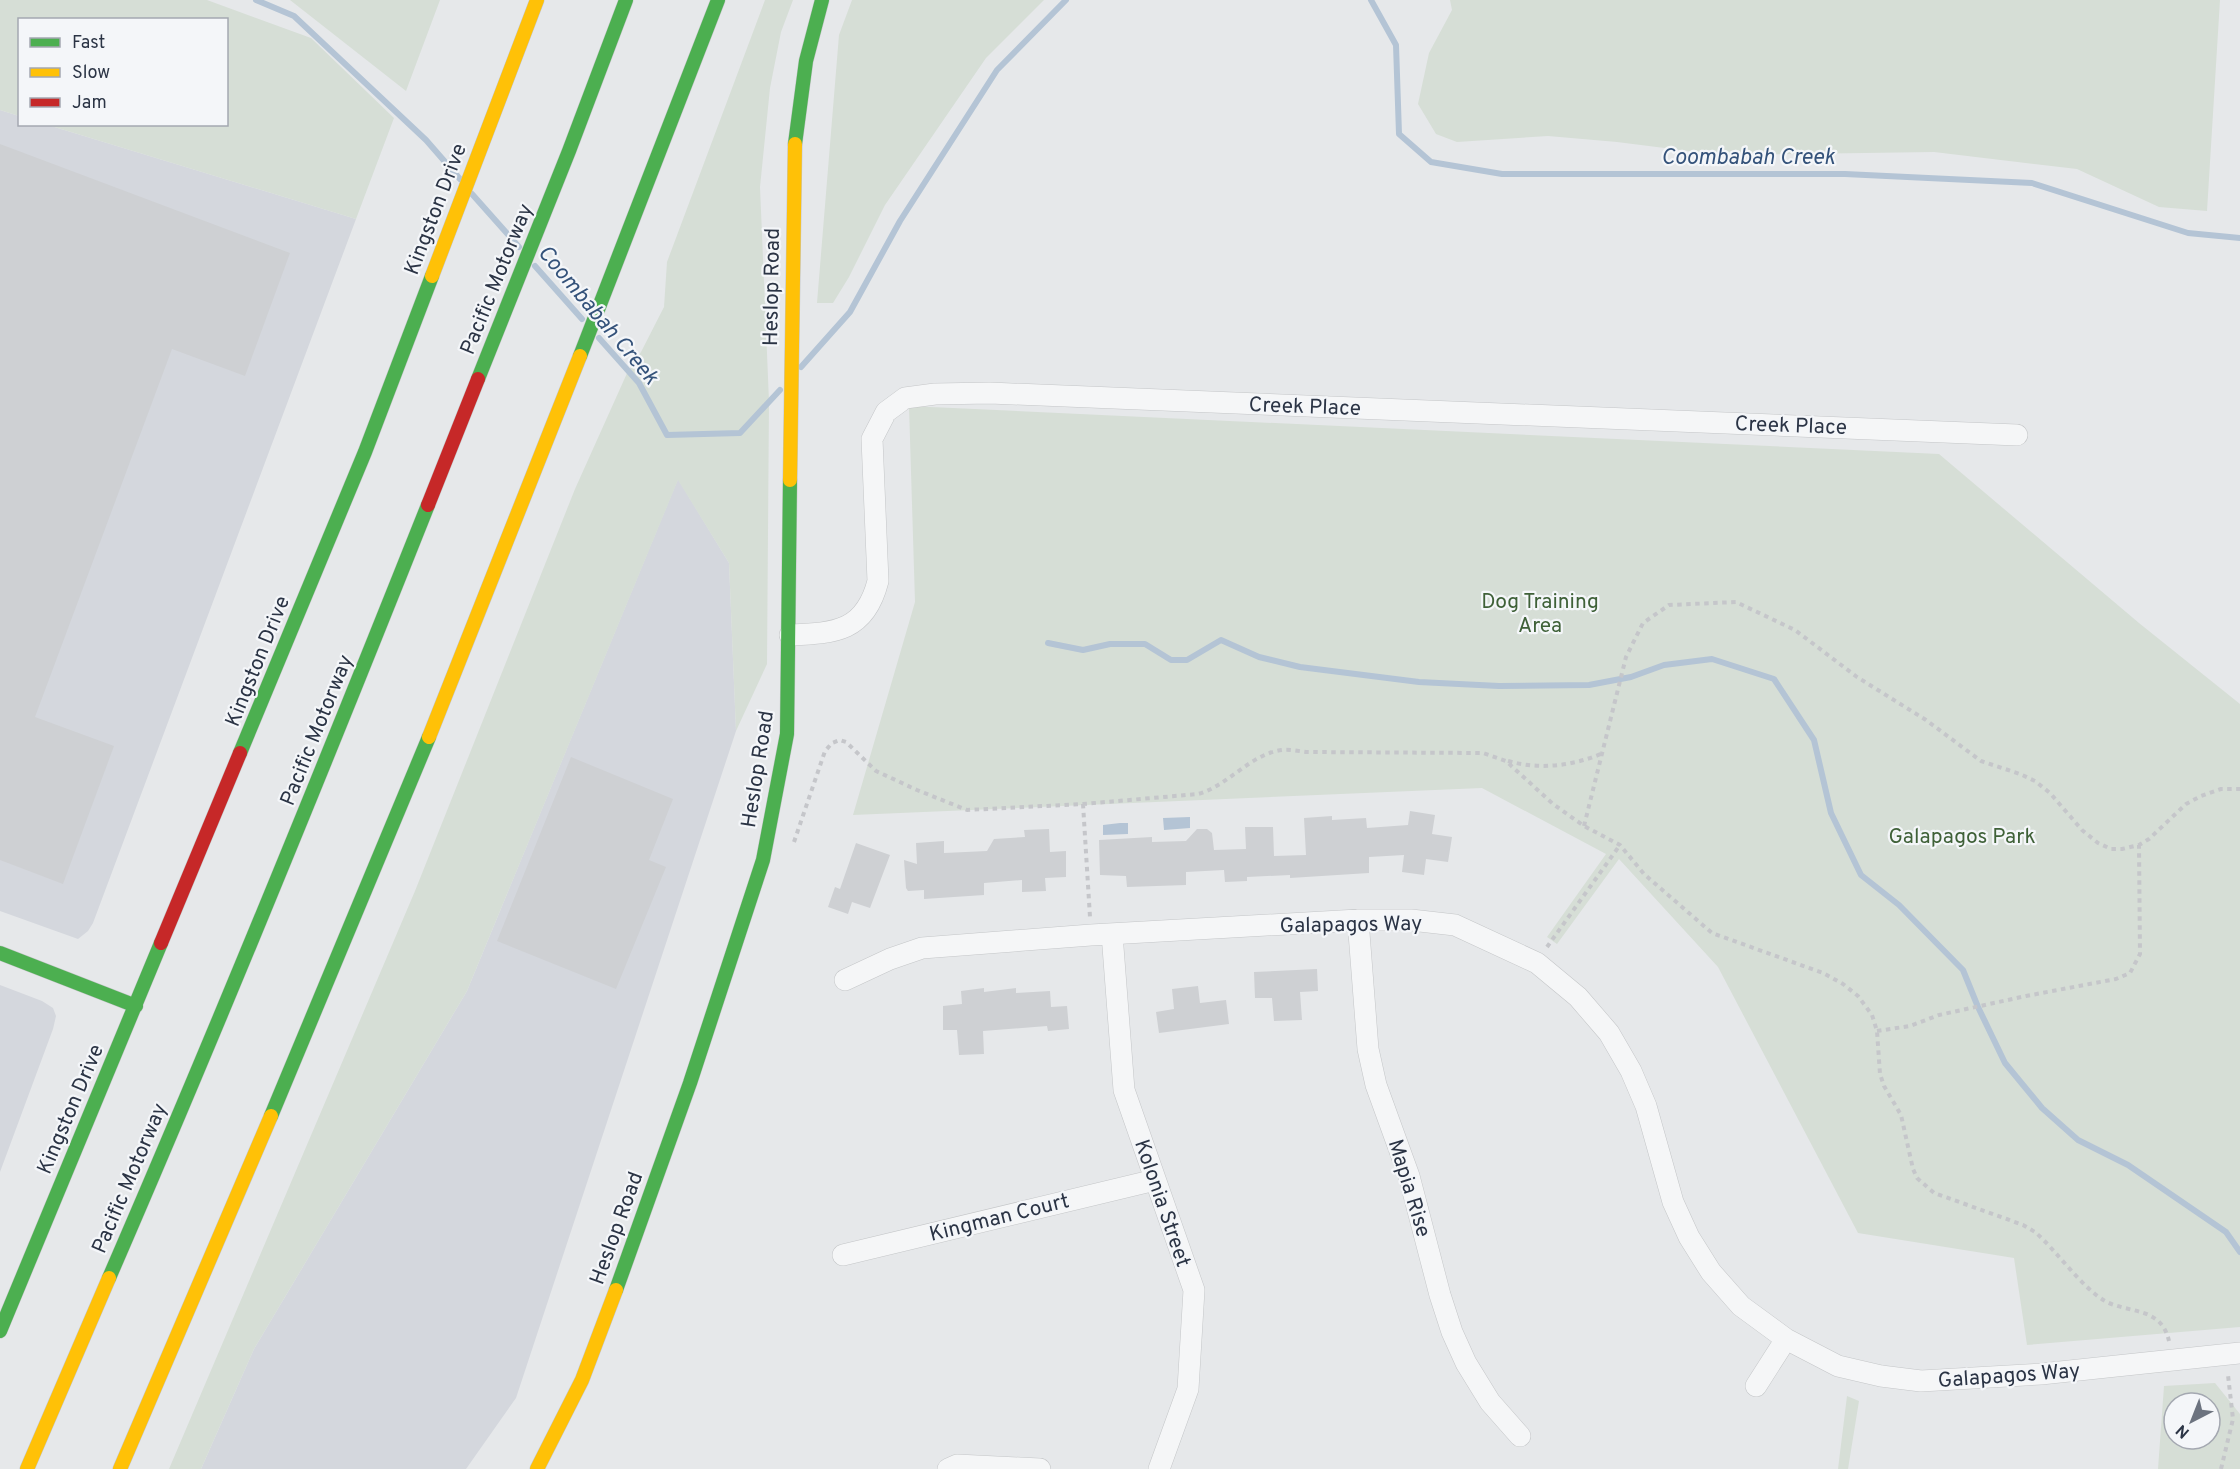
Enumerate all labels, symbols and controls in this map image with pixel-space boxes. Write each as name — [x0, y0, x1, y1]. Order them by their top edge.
legend — [18, 18, 228, 126]
text: Fast — [72, 32, 105, 55]
text: Slow — [72, 62, 110, 85]
text: Jam — [72, 92, 107, 115]
street label: Kingston Drive — [399, 140, 474, 279]
water label: Coombabah Creek — [1661, 145, 1836, 172]
street label: Pacific Motorway — [455, 200, 540, 359]
street label: Heslop Road — [758, 228, 787, 346]
water label: Coombabah Creek — [531, 240, 664, 392]
street label: Creek Place — [1248, 392, 1362, 423]
street label: Creek Place — [1734, 411, 1848, 442]
park label: Dog Training Area — [1481, 589, 1599, 640]
street label: Kingston Drive — [220, 592, 297, 731]
street label: Pacific Motorway — [275, 651, 360, 810]
street label: Heslop Road — [736, 709, 781, 830]
park label: Galapagos Park — [1888, 824, 2036, 851]
street label: Galapagos Way — [1279, 911, 1423, 940]
street label: Kingston Drive — [32, 1040, 111, 1179]
street label: Pacific Motorway — [87, 1099, 174, 1258]
street label: Kolonia Street — [1127, 1136, 1196, 1271]
street label: Mapia Rise — [1381, 1136, 1436, 1241]
street label: Heslop Road — [585, 1168, 650, 1289]
street label: Kingman Court — [927, 1188, 1072, 1249]
street label: Galapagos Way — [1937, 1358, 2081, 1395]
north arrow — [2162, 1391, 2222, 1451]
text: N — [2172, 1419, 2194, 1442]

